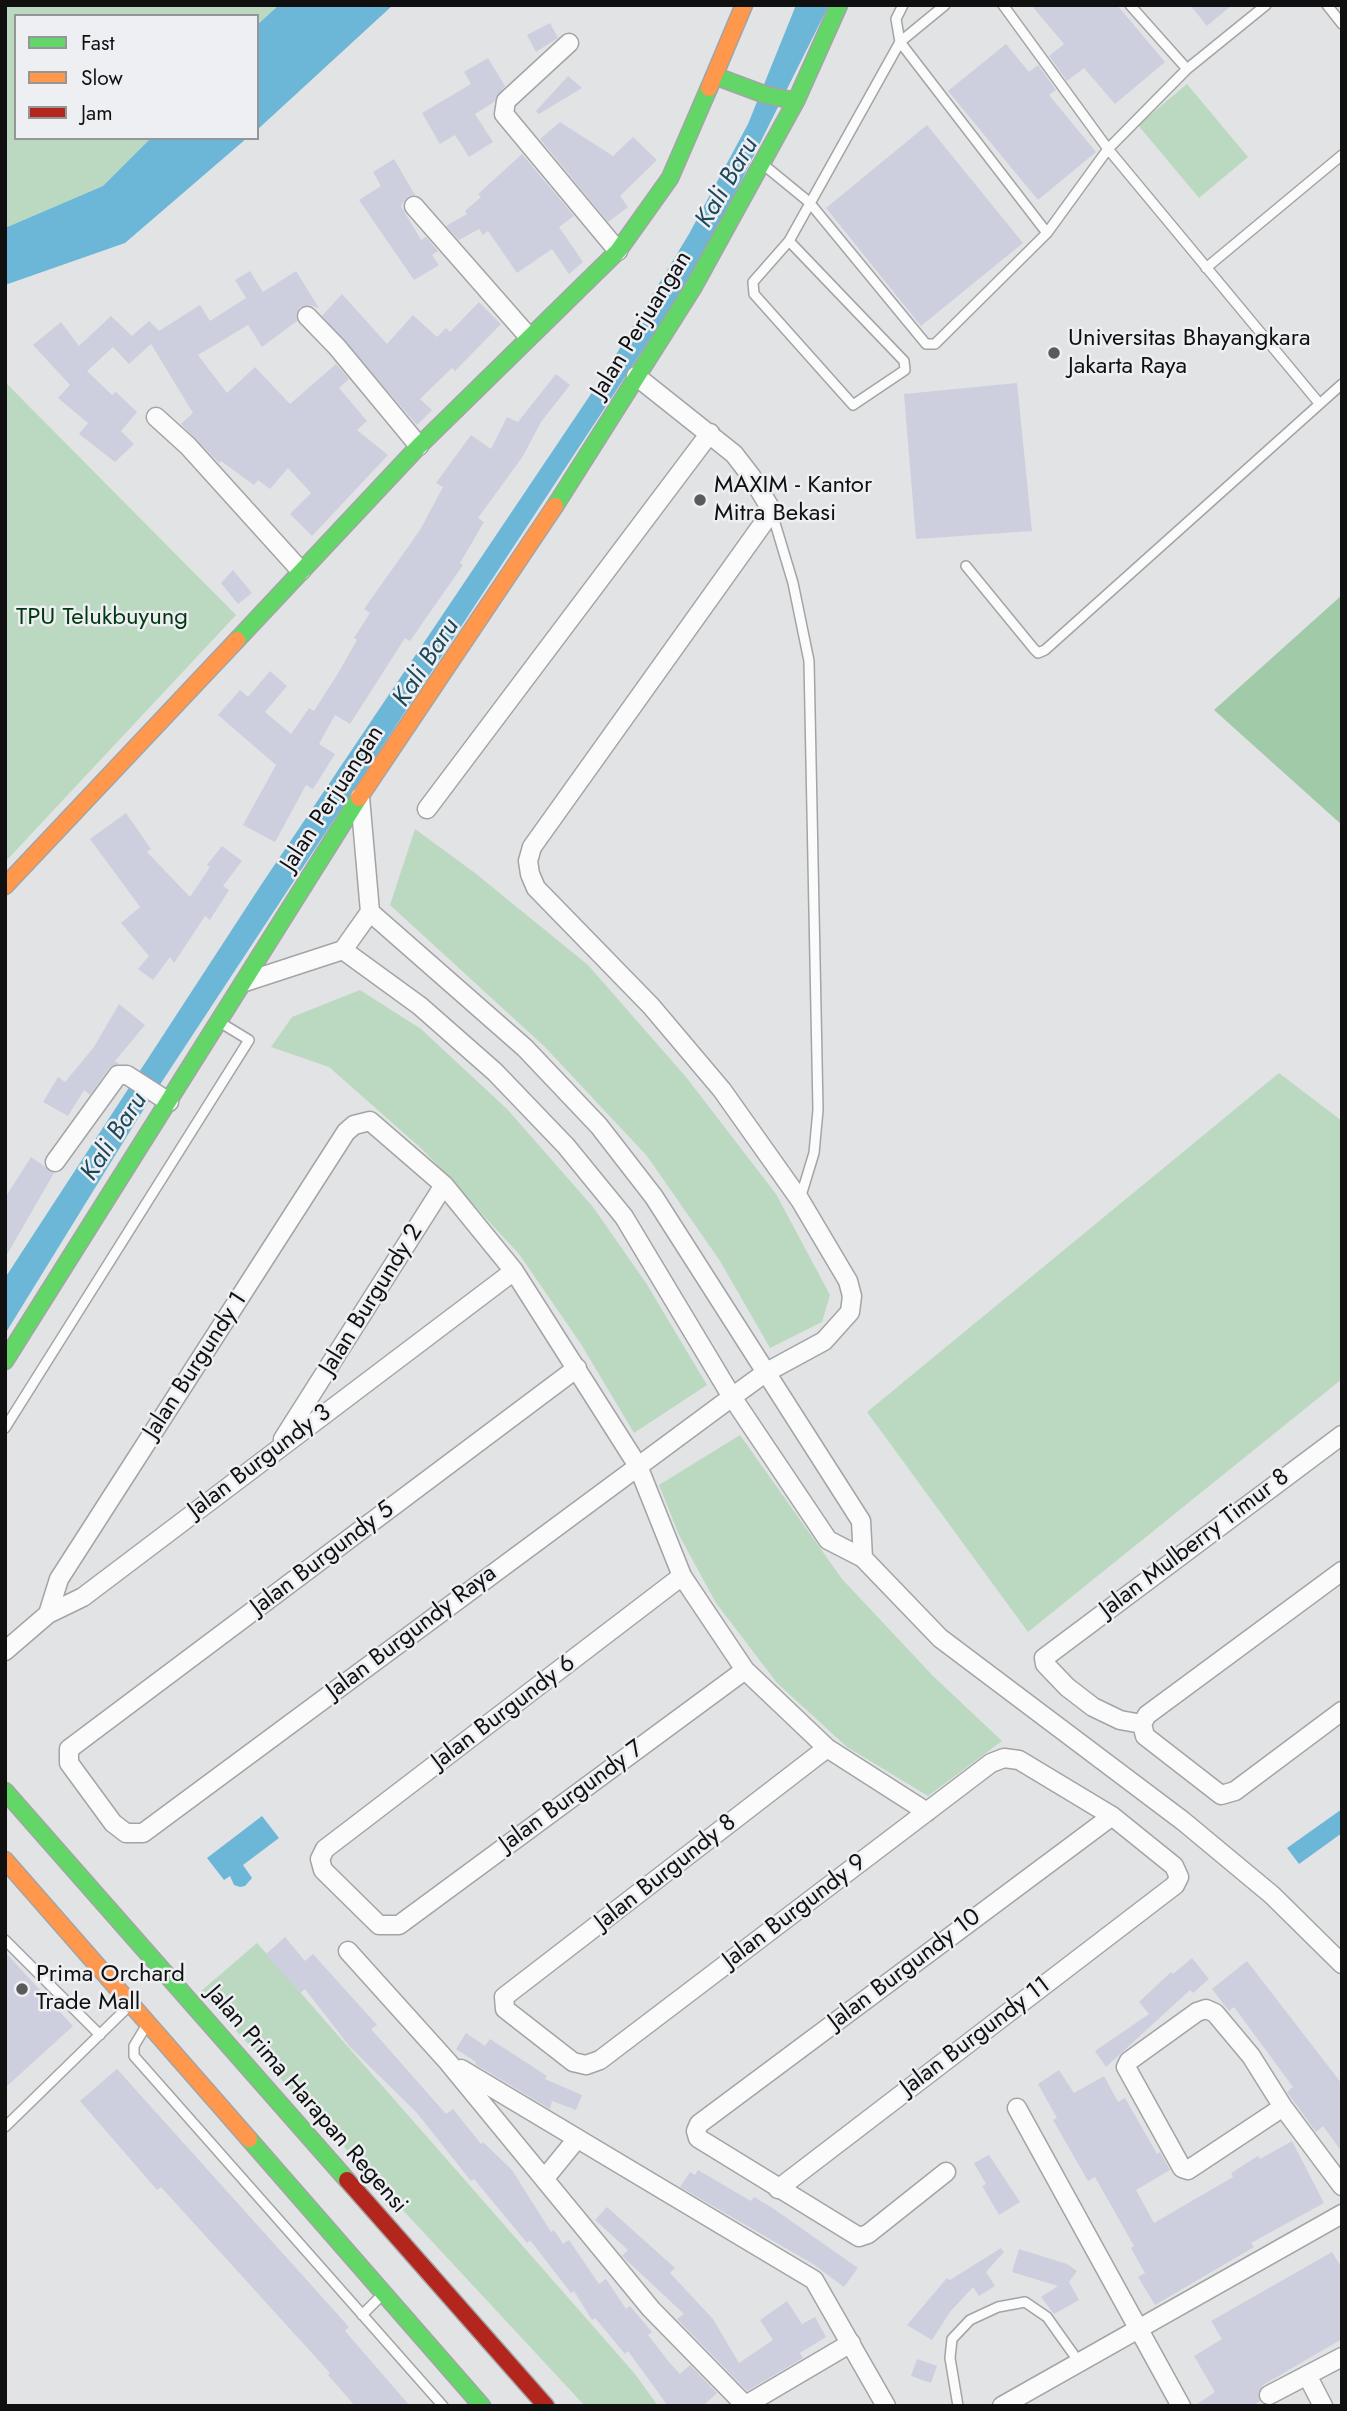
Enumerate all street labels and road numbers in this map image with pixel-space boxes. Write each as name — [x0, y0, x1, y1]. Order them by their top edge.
street label: Jalan Perjuangan — [585, 246, 699, 404]
street label: Jalan Perjuangan — [275, 721, 391, 877]
street label: Jalan Burgundy 2 — [314, 1219, 430, 1381]
street label: Jalan Burgundy 1 — [138, 1287, 254, 1445]
street label: Jalan Burgundy 3 — [183, 1399, 337, 1525]
street label: Jalan Mulberry Timur 8 — [1095, 1463, 1295, 1625]
street label: Jalan Burgundy 5 — [246, 1496, 400, 1622]
street label: Jalan Burgundy Raya — [321, 1560, 503, 1706]
street label: Jalan Burgundy 6 — [427, 1650, 581, 1776]
street label: Jalan Burgundy 7 — [494, 1735, 650, 1859]
street label: Jalan Burgundy 8 — [590, 1809, 742, 1937]
street label: Jalan Burgundy 9 — [718, 1849, 872, 1975]
street label: Jalan Burgundy 10 — [823, 1903, 987, 2037]
street label: Jalan Burgundy 11 — [895, 1971, 1057, 2103]
street label: Jalan Prima Harapan Regensi — [199, 1980, 413, 2220]

